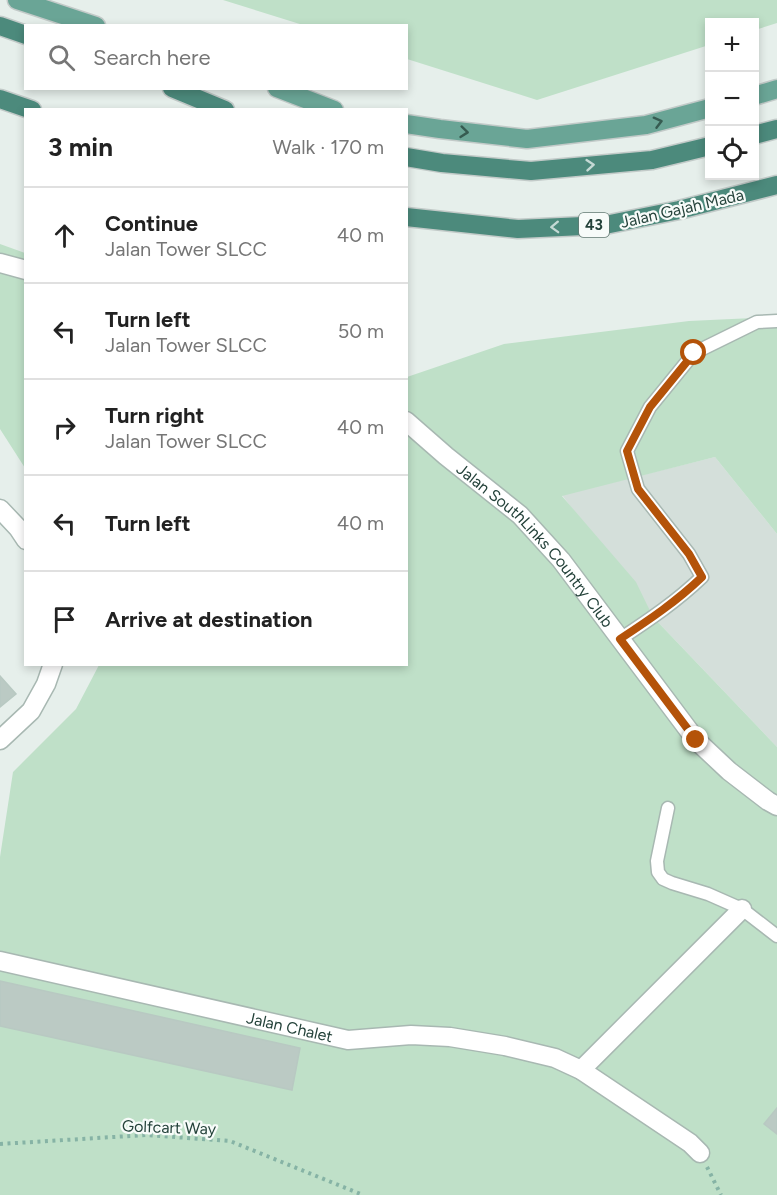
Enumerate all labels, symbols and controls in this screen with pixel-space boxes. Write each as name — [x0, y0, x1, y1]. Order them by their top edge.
map controls — [705, 18, 759, 180]
button: + — [705, 18, 759, 72]
search box — [24, 24, 408, 90]
icon: search — [45, 41, 78, 74]
text: Search here — [93, 44, 211, 71]
button: − — [705, 72, 759, 126]
one-way arrow — [652, 117, 663, 129]
one-way arrow — [460, 125, 469, 138]
button: locate — [705, 126, 759, 180]
text: 3 min — [48, 131, 113, 163]
text: Walk · 170 m — [273, 135, 384, 159]
one-way arrow — [585, 159, 594, 172]
street label: Jalan Gajah Mada — [619, 185, 746, 232]
text: Continue — [105, 210, 198, 237]
road number: 43 — [579, 213, 609, 237]
icon: ahead — [48, 219, 81, 252]
one-way arrow — [551, 221, 560, 234]
text: 40 m — [337, 223, 384, 247]
text: Jalan Tower SLCC — [105, 237, 267, 261]
text: Turn left — [105, 306, 191, 333]
icon: left — [48, 315, 81, 348]
text: 50 m — [338, 319, 384, 343]
text: Jalan Tower SLCC — [105, 333, 267, 357]
route start — [680, 339, 706, 365]
text: Turn right — [105, 402, 204, 429]
icon: right — [48, 411, 81, 444]
text: 40 m — [337, 415, 384, 439]
text: Jalan Tower SLCC — [105, 429, 267, 453]
street label: Jalan SouthLinks Country Club — [453, 459, 617, 631]
icon: left — [48, 507, 81, 540]
text: Turn left — [105, 510, 191, 537]
text: 40 m — [337, 511, 384, 535]
icon: arrive — [48, 603, 81, 636]
text: Arrive at destination — [105, 606, 313, 633]
route end — [682, 726, 708, 752]
street label: Jalan Chalet — [245, 1008, 335, 1046]
street label: Golfcart Way — [122, 1116, 217, 1139]

